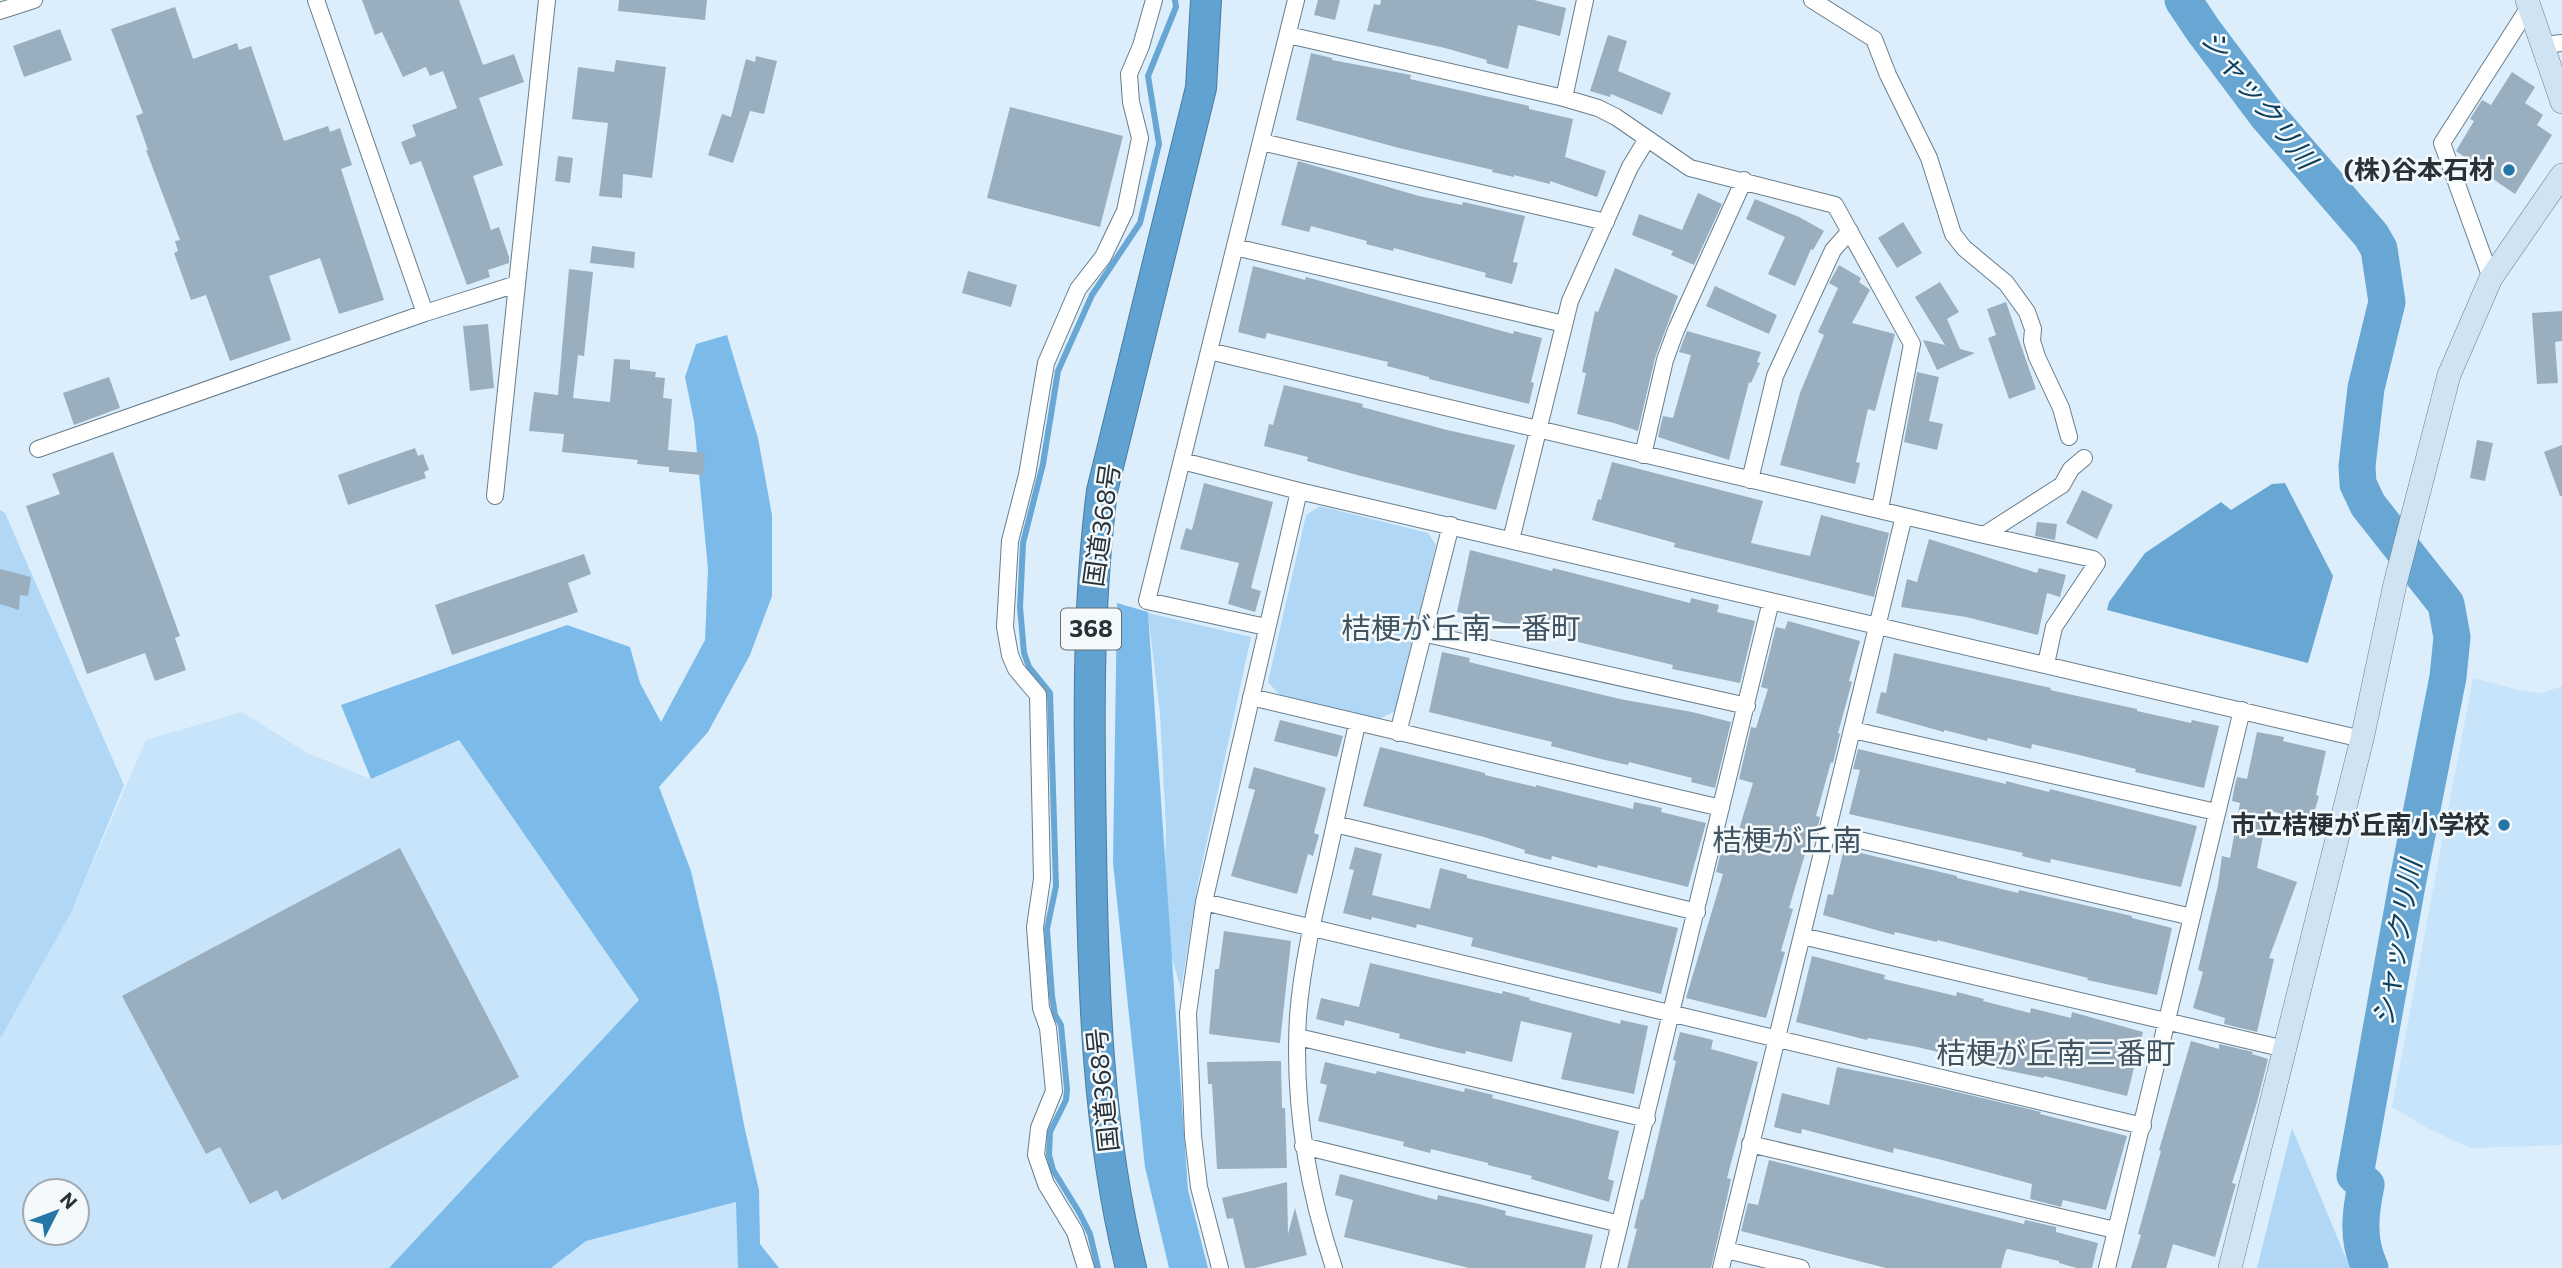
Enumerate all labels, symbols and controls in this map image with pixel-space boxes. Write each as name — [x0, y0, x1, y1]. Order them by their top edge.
water label: シャックリ川 — [2195, 22, 2327, 177]
place label: (株)谷本石材 — [2344, 153, 2495, 184]
marker: (株)谷本石材 — [2501, 162, 2517, 178]
street label: 国道368号 — [1077, 461, 1125, 589]
road number: 368 — [1061, 608, 1121, 650]
district label: 桔梗が丘南一番町 — [1341, 608, 1581, 645]
place label: 市立桔梗が丘南小学校 — [2230, 808, 2490, 839]
marker: 市立桔梗が丘南小学校 — [2496, 817, 2512, 833]
district label: 桔梗が丘南 — [1712, 820, 1862, 857]
water label: シャックリ川 — [2365, 854, 2428, 1029]
street label: 国道368号 — [1080, 1027, 1123, 1154]
district label: 桔梗が丘南三番町 — [1936, 1033, 2176, 1070]
north arrow — [21, 1177, 91, 1247]
text: N — [56, 1187, 82, 1213]

